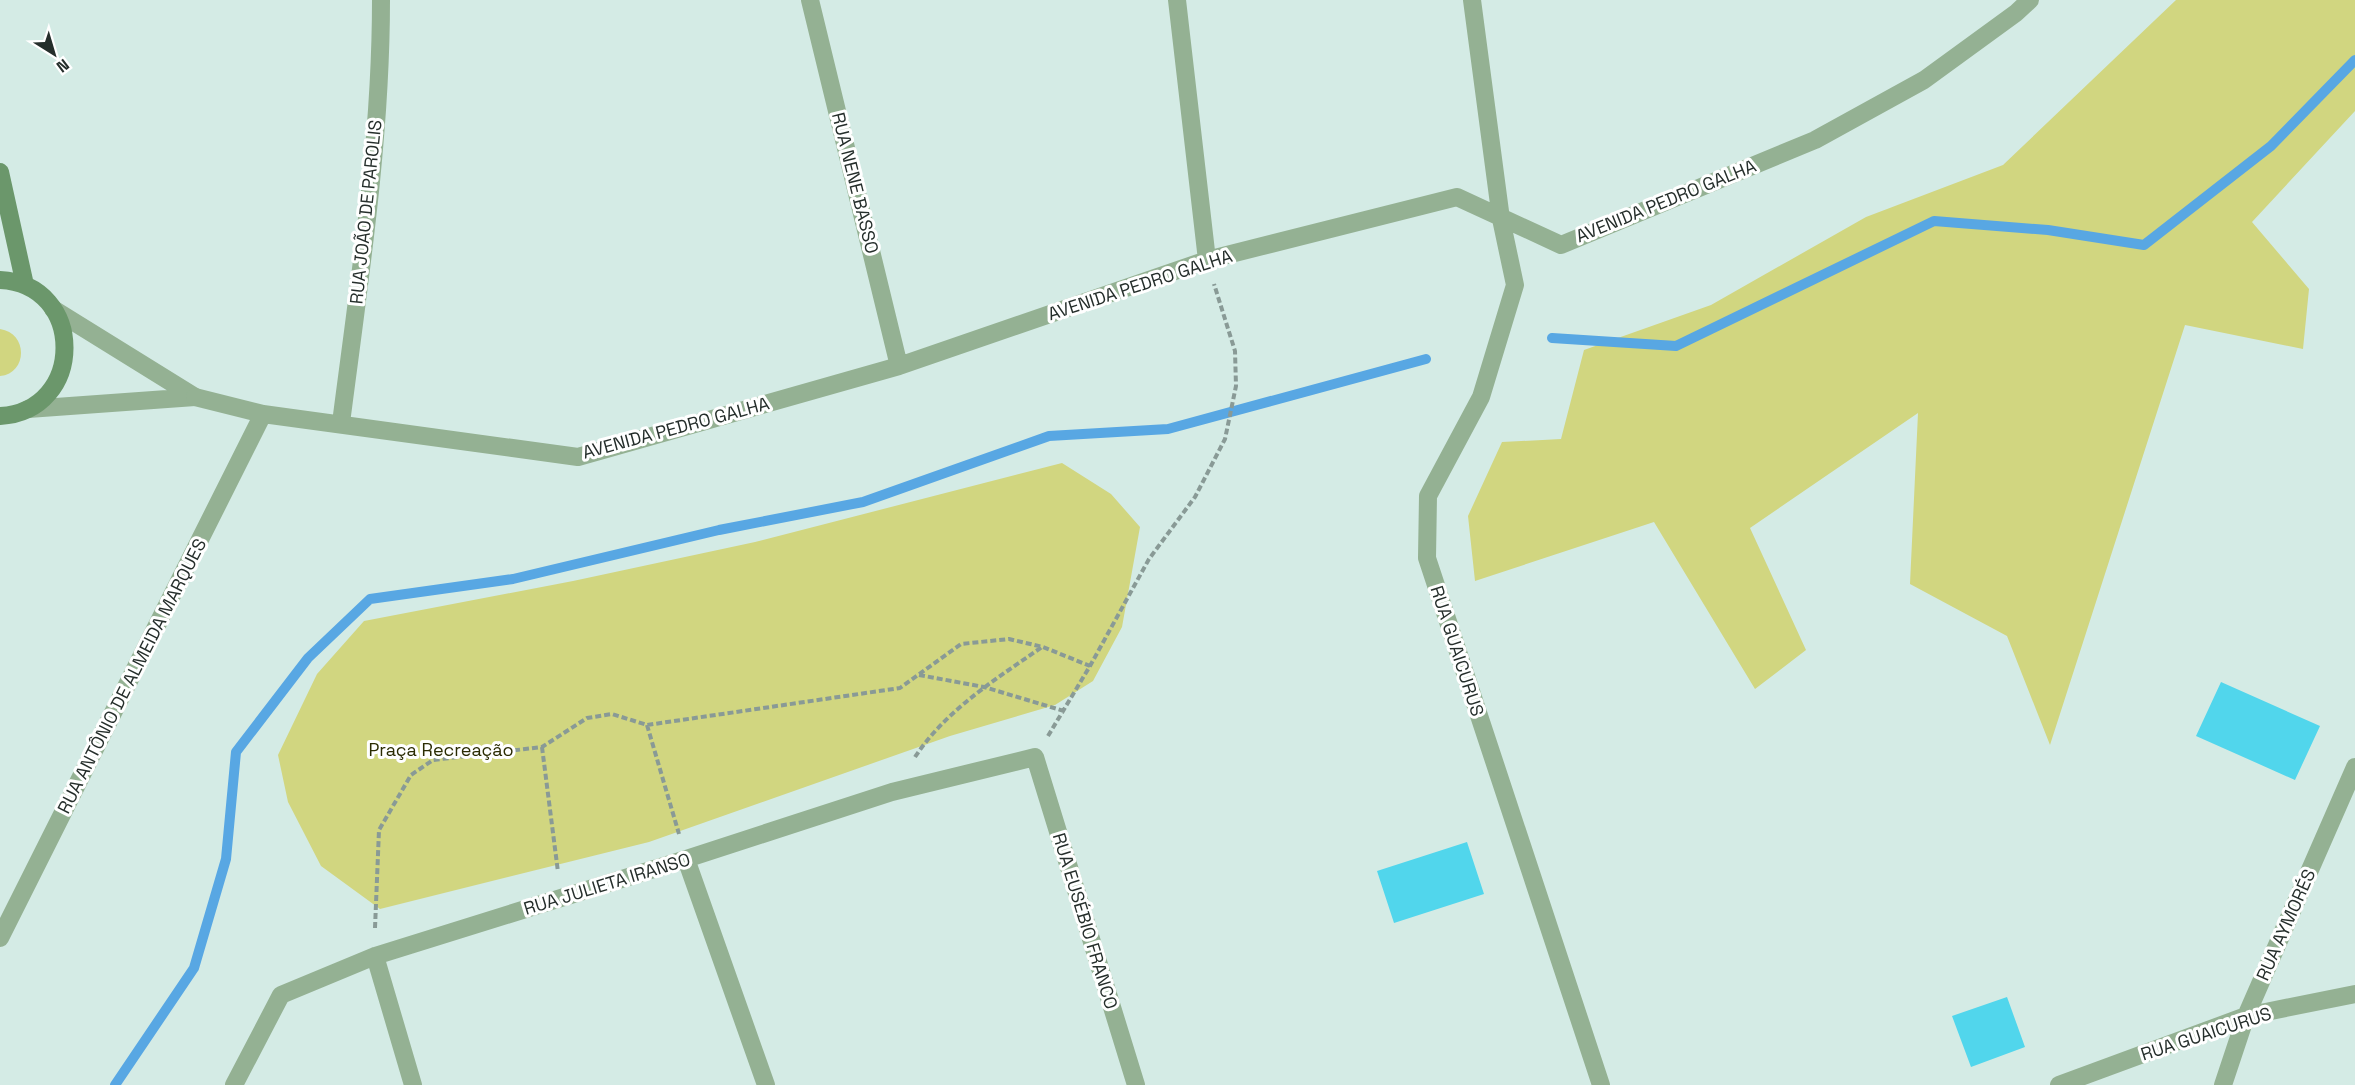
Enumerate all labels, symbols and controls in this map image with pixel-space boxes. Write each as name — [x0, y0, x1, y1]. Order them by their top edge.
north arrow — [24, 24, 84, 84]
text: N — [52, 54, 73, 77]
street label: RUA NENE BASSO — [827, 110, 884, 256]
street label: RUA JOÃO DE PAROLIS — [344, 119, 387, 305]
street label: AVENIDA PEDRO GALHA — [1572, 154, 1759, 247]
street label: AVENIDA PEDRO GALHA — [1045, 244, 1235, 325]
street label: AVENIDA PEDRO GALHA — [580, 391, 772, 464]
street label: RUA ANTÔNIO DE ALMEIDA MARQUES — [52, 534, 211, 817]
street label: RUA GUAICURUS — [1426, 583, 1489, 719]
park label: Praça Recreação — [368, 738, 514, 761]
street label: RUA EUSÉBIO FRANCO — [1048, 830, 1123, 1012]
street label: RUA JULIETA IRANSO — [521, 847, 693, 920]
street label: RUA AYMORÉS — [2251, 865, 2320, 984]
street label: RUA GUAICURUS — [2138, 1002, 2274, 1065]

